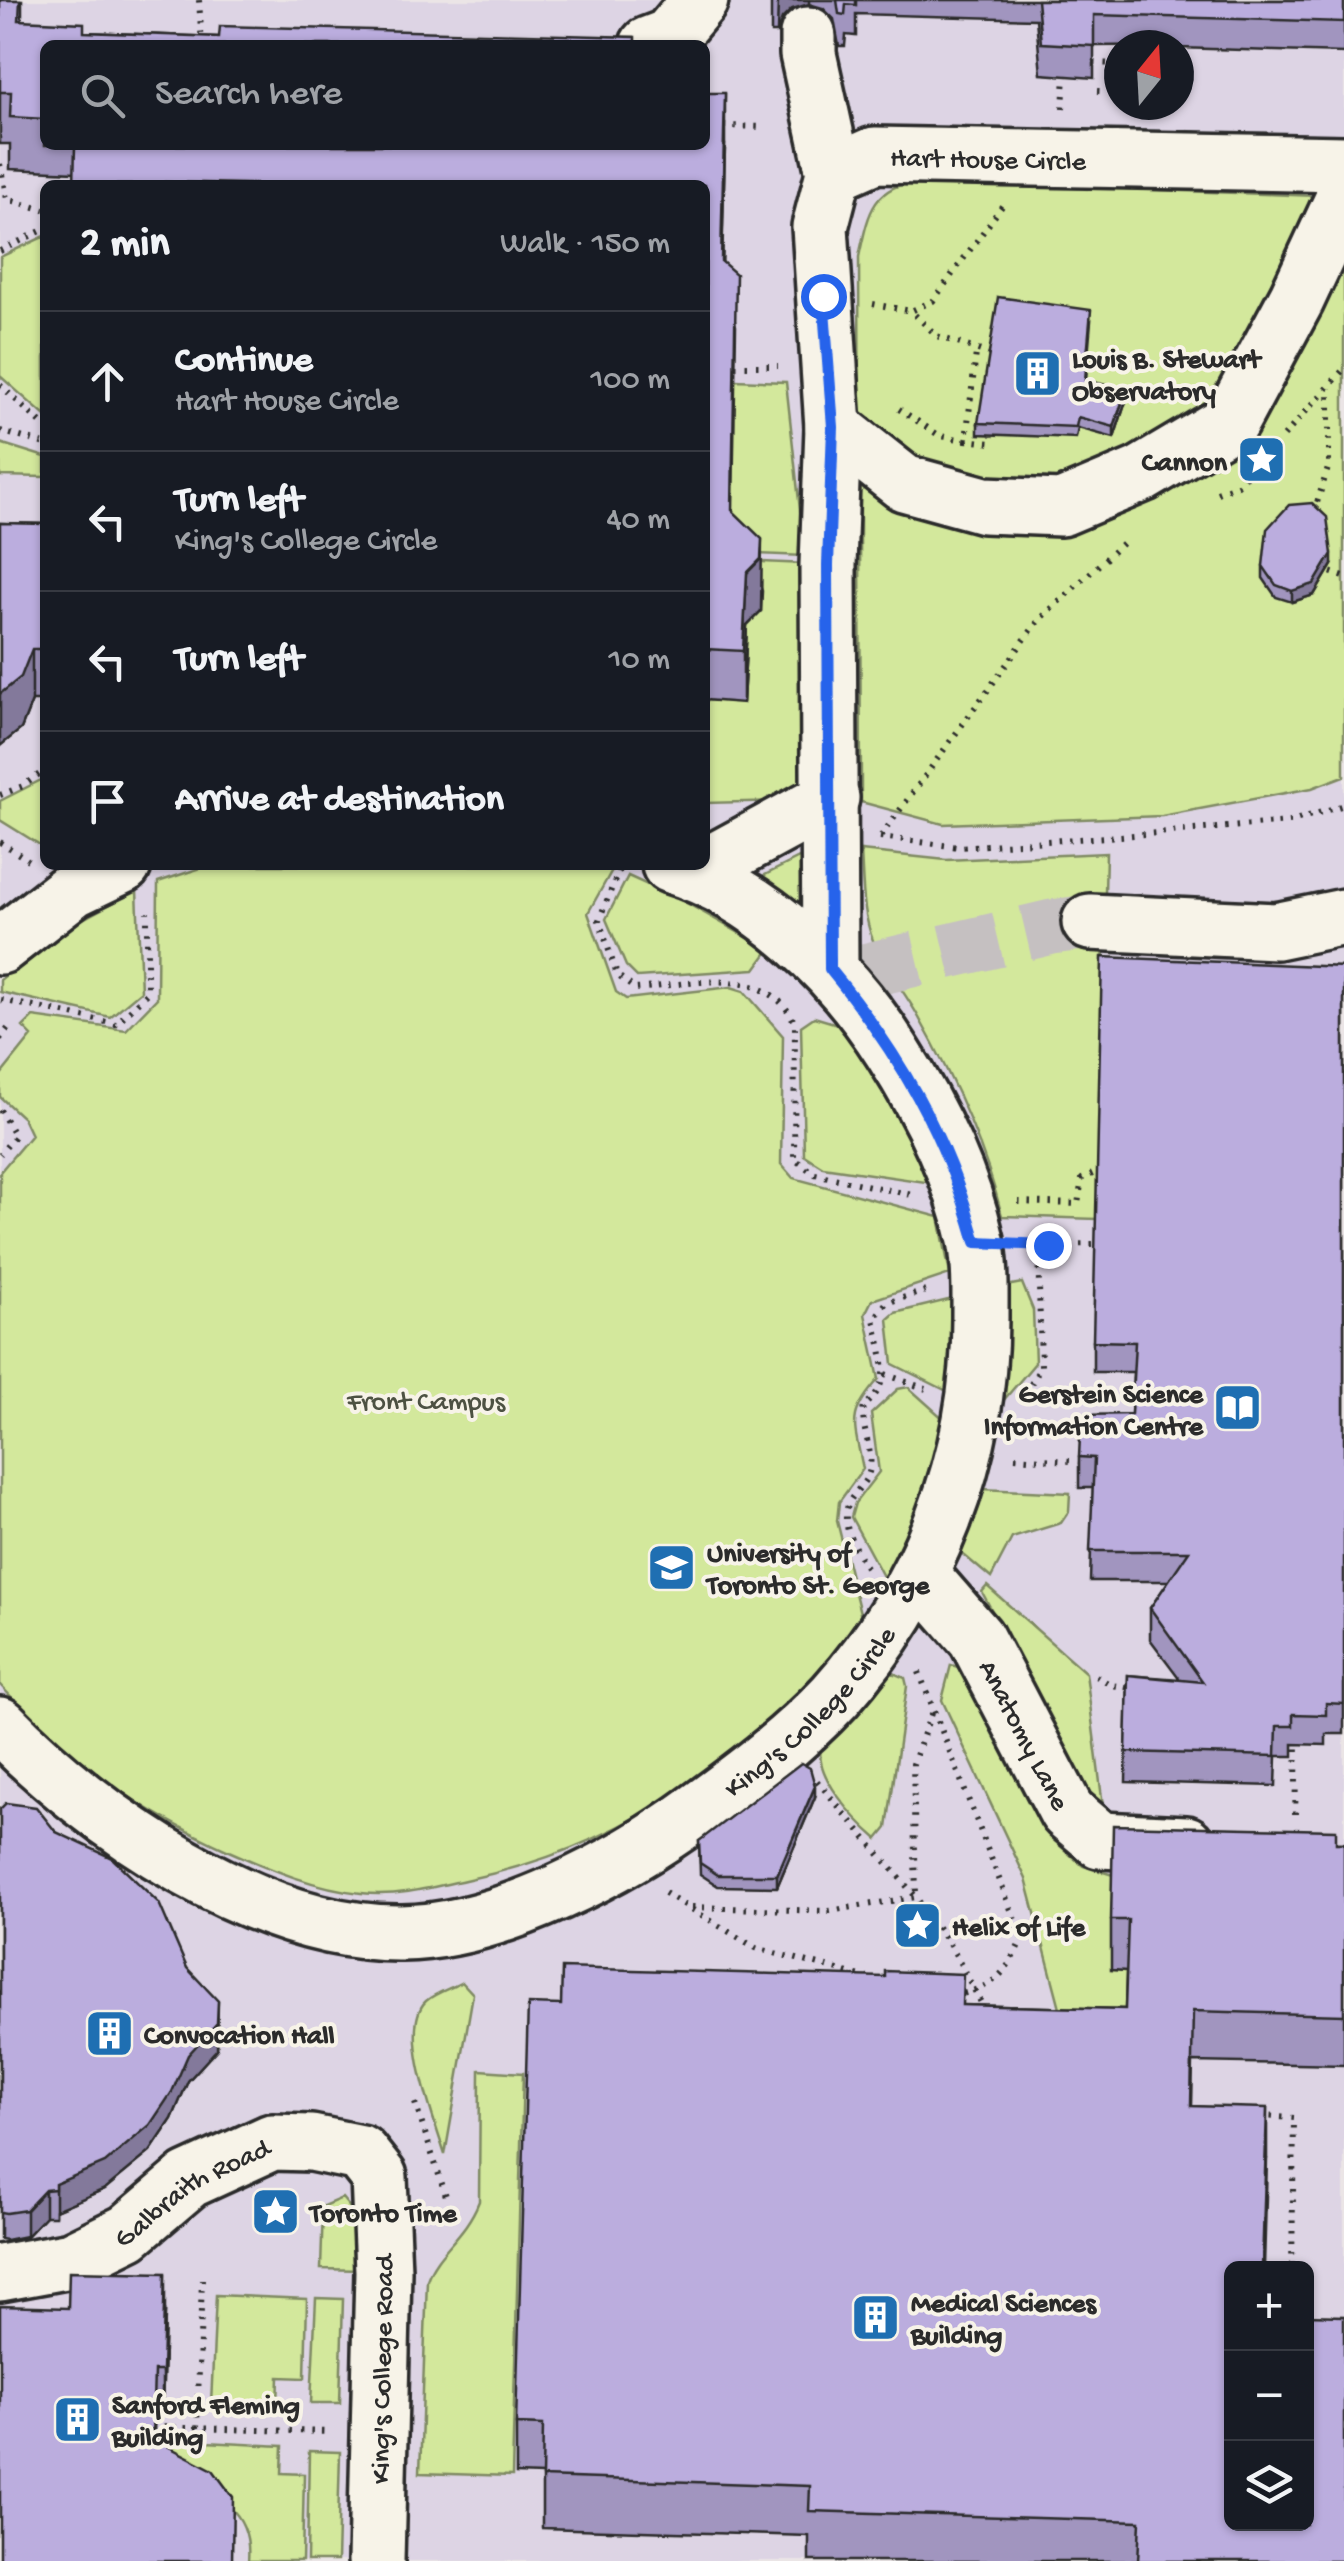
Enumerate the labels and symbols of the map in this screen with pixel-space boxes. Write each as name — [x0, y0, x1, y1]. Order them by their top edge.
north arrow — [1104, 30, 1194, 120]
street label: Hart House Circle — [890, 143, 1087, 180]
route start — [801, 274, 847, 320]
place label: Louis B. Stewart Observatory — [1072, 345, 1263, 410]
building icon: Louis B. Stewart Observatory — [1011, 347, 1063, 399]
place icon: Cannon — [1236, 434, 1288, 486]
place label: Cannon — [1142, 448, 1228, 481]
route end — [1026, 1223, 1072, 1269]
place label: Gerstein Science Information Centre — [984, 1380, 1205, 1445]
library icon: Gerstein Science Information Centre — [1212, 1382, 1264, 1434]
park label: Front Campus — [346, 1387, 506, 1420]
place label: University of Toronto St. George — [705, 1539, 931, 1604]
school or university icon: University of Toronto St. George — [646, 1541, 698, 1593]
street label: King's College Circle — [719, 1621, 905, 1807]
street label: Anatomy Lane — [969, 1655, 1075, 1817]
place icon: Helix of Life — [891, 1899, 943, 1951]
place label: Helix of Life — [952, 1913, 1087, 1946]
building icon: Convocation Hall — [83, 2007, 135, 2059]
place label: Convocation Hall — [144, 2021, 335, 2054]
street label: Galbraith Road — [110, 2132, 278, 2257]
place icon: Toronto Time — [249, 2185, 301, 2237]
place label: Toronto Time — [308, 2199, 458, 2232]
street label: King's College Road — [366, 2252, 403, 2484]
place label: Medical Sciences Building — [910, 2289, 1098, 2354]
building icon: Medical Sciences Building — [850, 2291, 902, 2343]
place label: Sanford Fleming Building — [111, 2391, 300, 2456]
building icon: Sanford Fleming Building — [51, 2393, 103, 2445]

